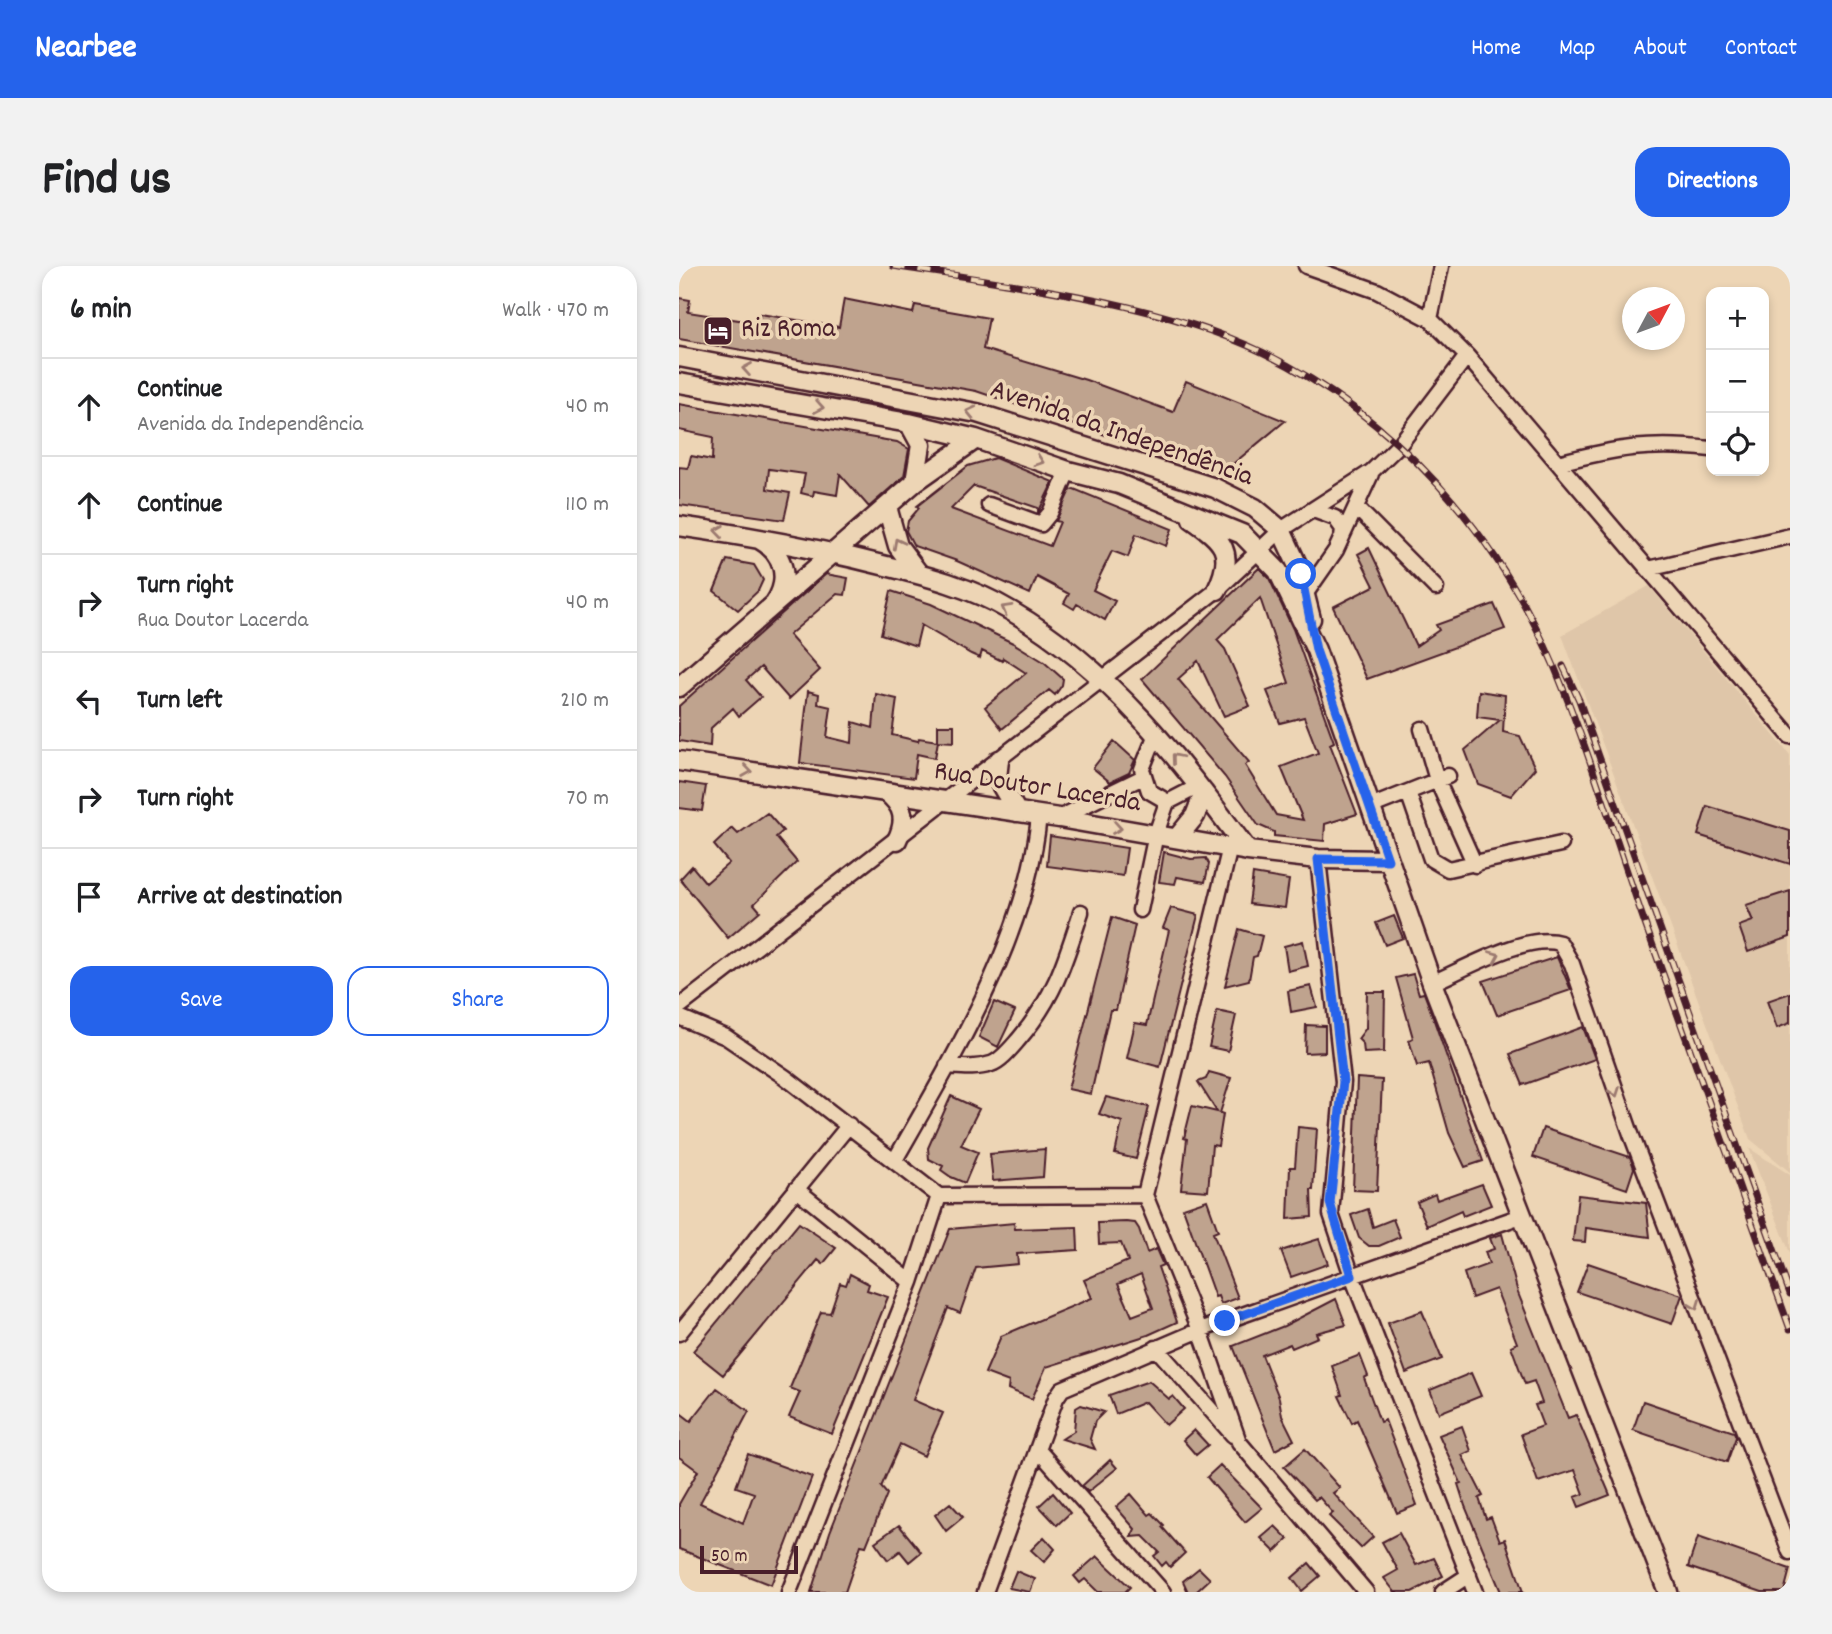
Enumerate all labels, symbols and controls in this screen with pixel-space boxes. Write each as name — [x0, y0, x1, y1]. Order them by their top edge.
text: Nearbee — [35, 26, 137, 73]
text: Home — [1471, 32, 1521, 66]
text: Map — [1559, 32, 1595, 66]
text: About — [1633, 32, 1687, 66]
text: Contact — [1725, 32, 1797, 66]
text: Find us — [42, 147, 171, 217]
button: Directions — [1635, 147, 1790, 217]
north arrow — [1622, 287, 1685, 350]
map controls — [1706, 287, 1769, 476]
button: + — [1706, 287, 1769, 350]
text: 6 min — [70, 290, 132, 333]
text: Walk · 470 m — [502, 295, 609, 328]
place label: Riz Roma — [741, 311, 836, 351]
hotel icon: Riz Roma — [701, 314, 735, 348]
button: − — [1706, 350, 1769, 413]
one-way arrow — [741, 362, 753, 377]
street label: Avenida da Independência — [984, 371, 1259, 499]
text: Continue — [137, 372, 222, 409]
icon: ahead — [70, 388, 108, 426]
text: 40 m — [566, 391, 609, 424]
one-way arrow — [813, 399, 825, 414]
one-way arrow — [965, 406, 977, 420]
text: Avenida da Independência — [137, 409, 363, 442]
button: locate — [1706, 413, 1769, 476]
one-way arrow — [1033, 453, 1045, 467]
icon: ahead — [70, 486, 108, 524]
text: Continue — [137, 487, 222, 524]
text: 110 m — [565, 489, 609, 522]
one-way arrow — [714, 524, 725, 539]
one-way arrow — [893, 538, 906, 550]
route start — [1285, 558, 1316, 589]
text: Turn right — [137, 568, 234, 605]
icon: right — [70, 584, 108, 622]
text: 40 m — [566, 587, 609, 620]
one-way arrow — [1001, 604, 1014, 617]
text: Rua Doutor Lacerda — [137, 605, 308, 638]
icon: left — [70, 682, 108, 720]
text: Turn left — [137, 683, 223, 720]
text: 210 m — [560, 685, 609, 718]
street label: Rua Doutor Lacerda — [931, 753, 1144, 825]
one-way arrow — [1172, 754, 1184, 767]
one-way arrow — [741, 763, 752, 778]
icon: right — [70, 780, 108, 818]
text: Turn right — [137, 781, 234, 818]
text: 70 m — [567, 783, 609, 816]
one-way arrow — [1111, 820, 1123, 835]
icon: arrive — [70, 878, 108, 916]
text: Arrive at destination — [137, 879, 342, 916]
one-way arrow — [1488, 950, 1500, 964]
button: Save — [70, 966, 333, 1036]
button: Share — [347, 966, 609, 1036]
one-way arrow — [1607, 1085, 1621, 1097]
one-way arrow — [1686, 1299, 1700, 1311]
route end — [1209, 1305, 1240, 1336]
scale bar — [700, 1543, 798, 1575]
text: 50 m — [711, 1544, 748, 1571]

